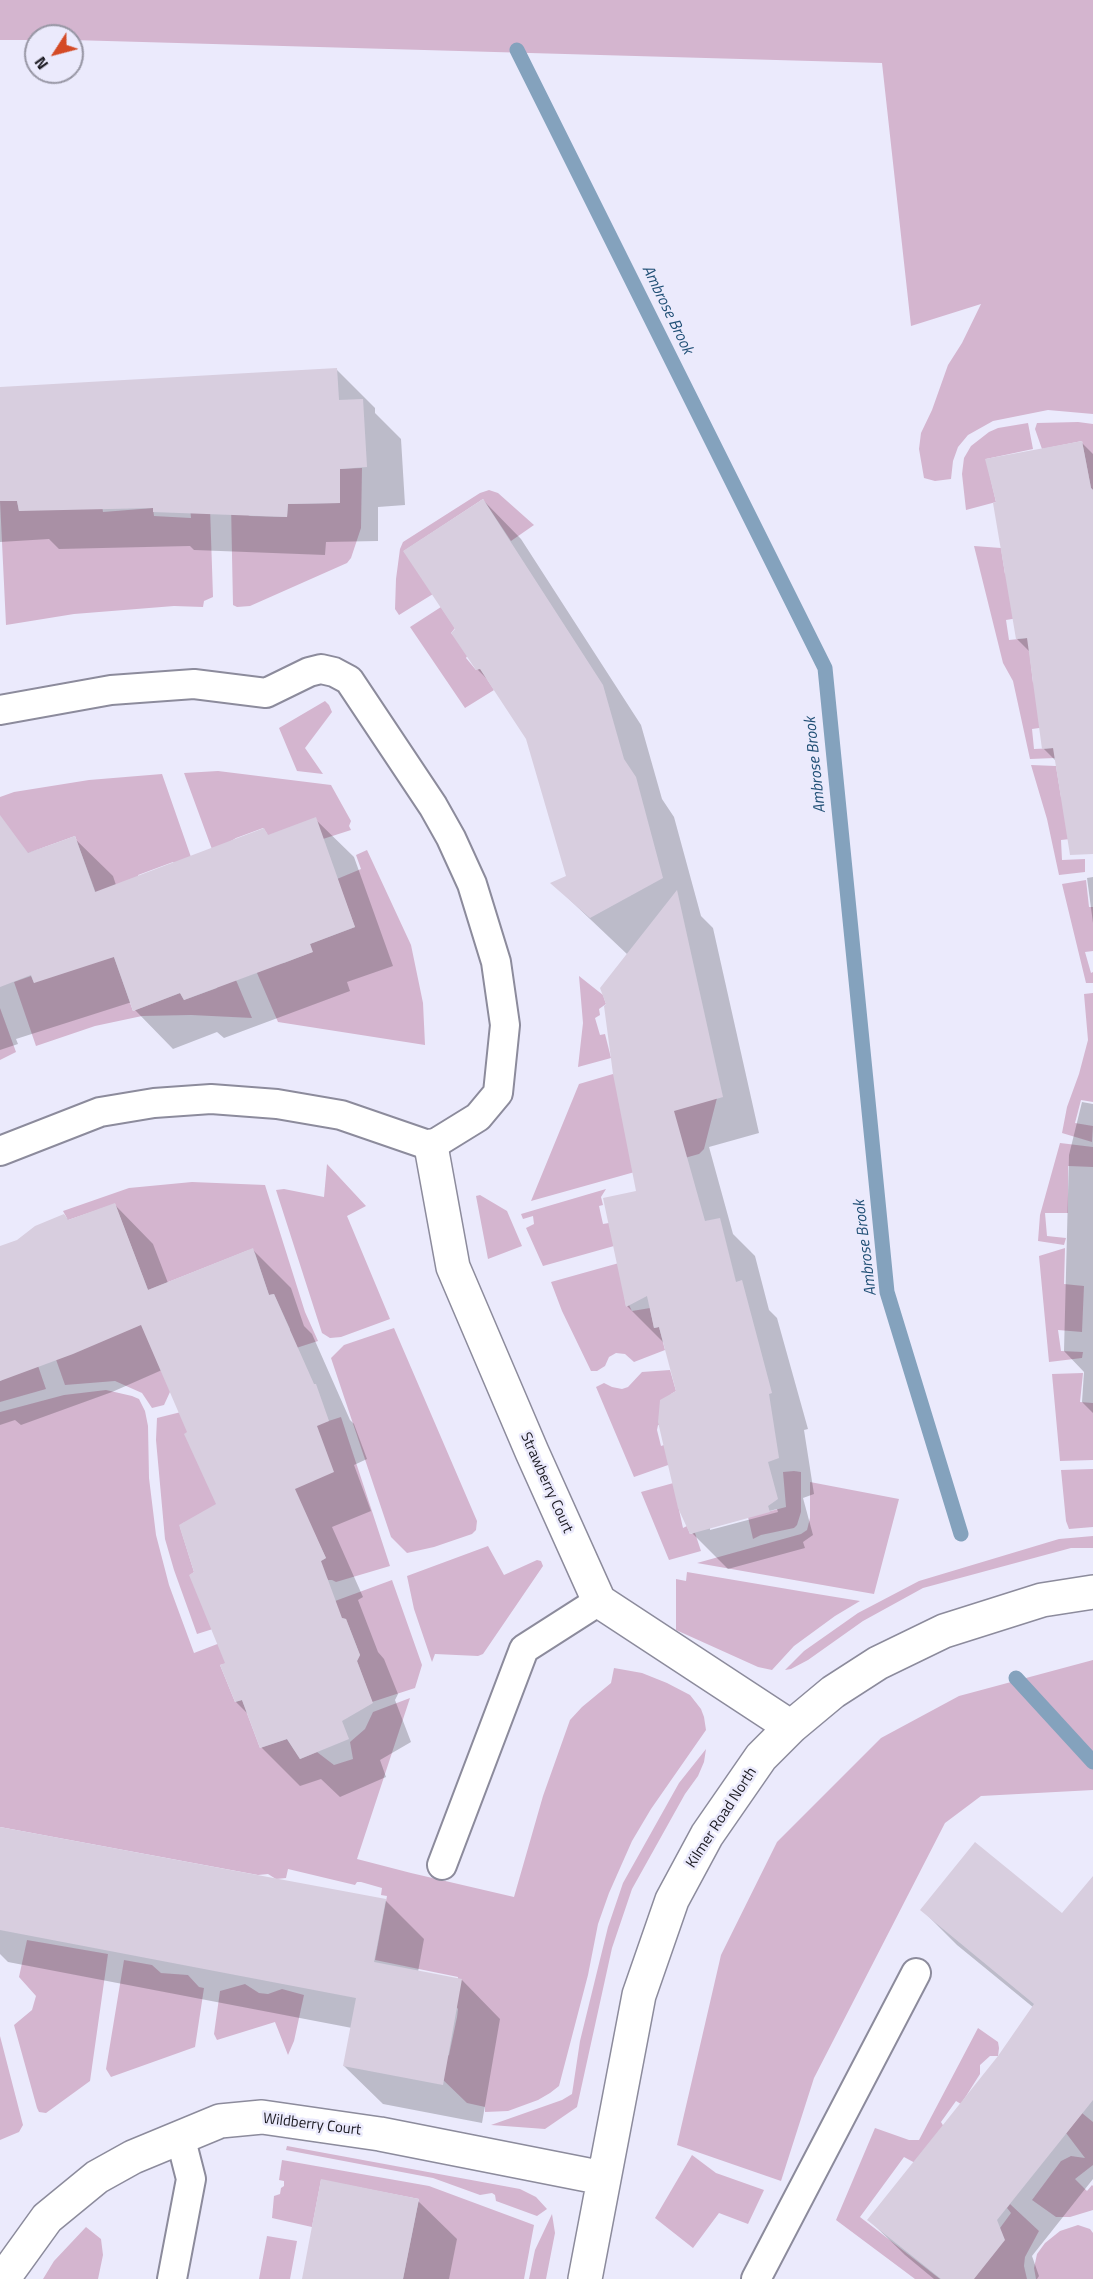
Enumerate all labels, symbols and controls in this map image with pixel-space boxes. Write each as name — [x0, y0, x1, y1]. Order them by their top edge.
north arrow — [24, 24, 84, 84]
text: N — [28, 52, 54, 75]
water label: Ambrose Brook — [637, 262, 697, 358]
water label: Ambrose Brook — [801, 716, 831, 814]
water label: Ambrose Brook — [851, 1199, 881, 1297]
street label: Strawberry Court — [516, 1430, 576, 1536]
street label: Kilmer Road North — [683, 1764, 761, 1872]
street label: Wildberry Court — [262, 2110, 362, 2140]

